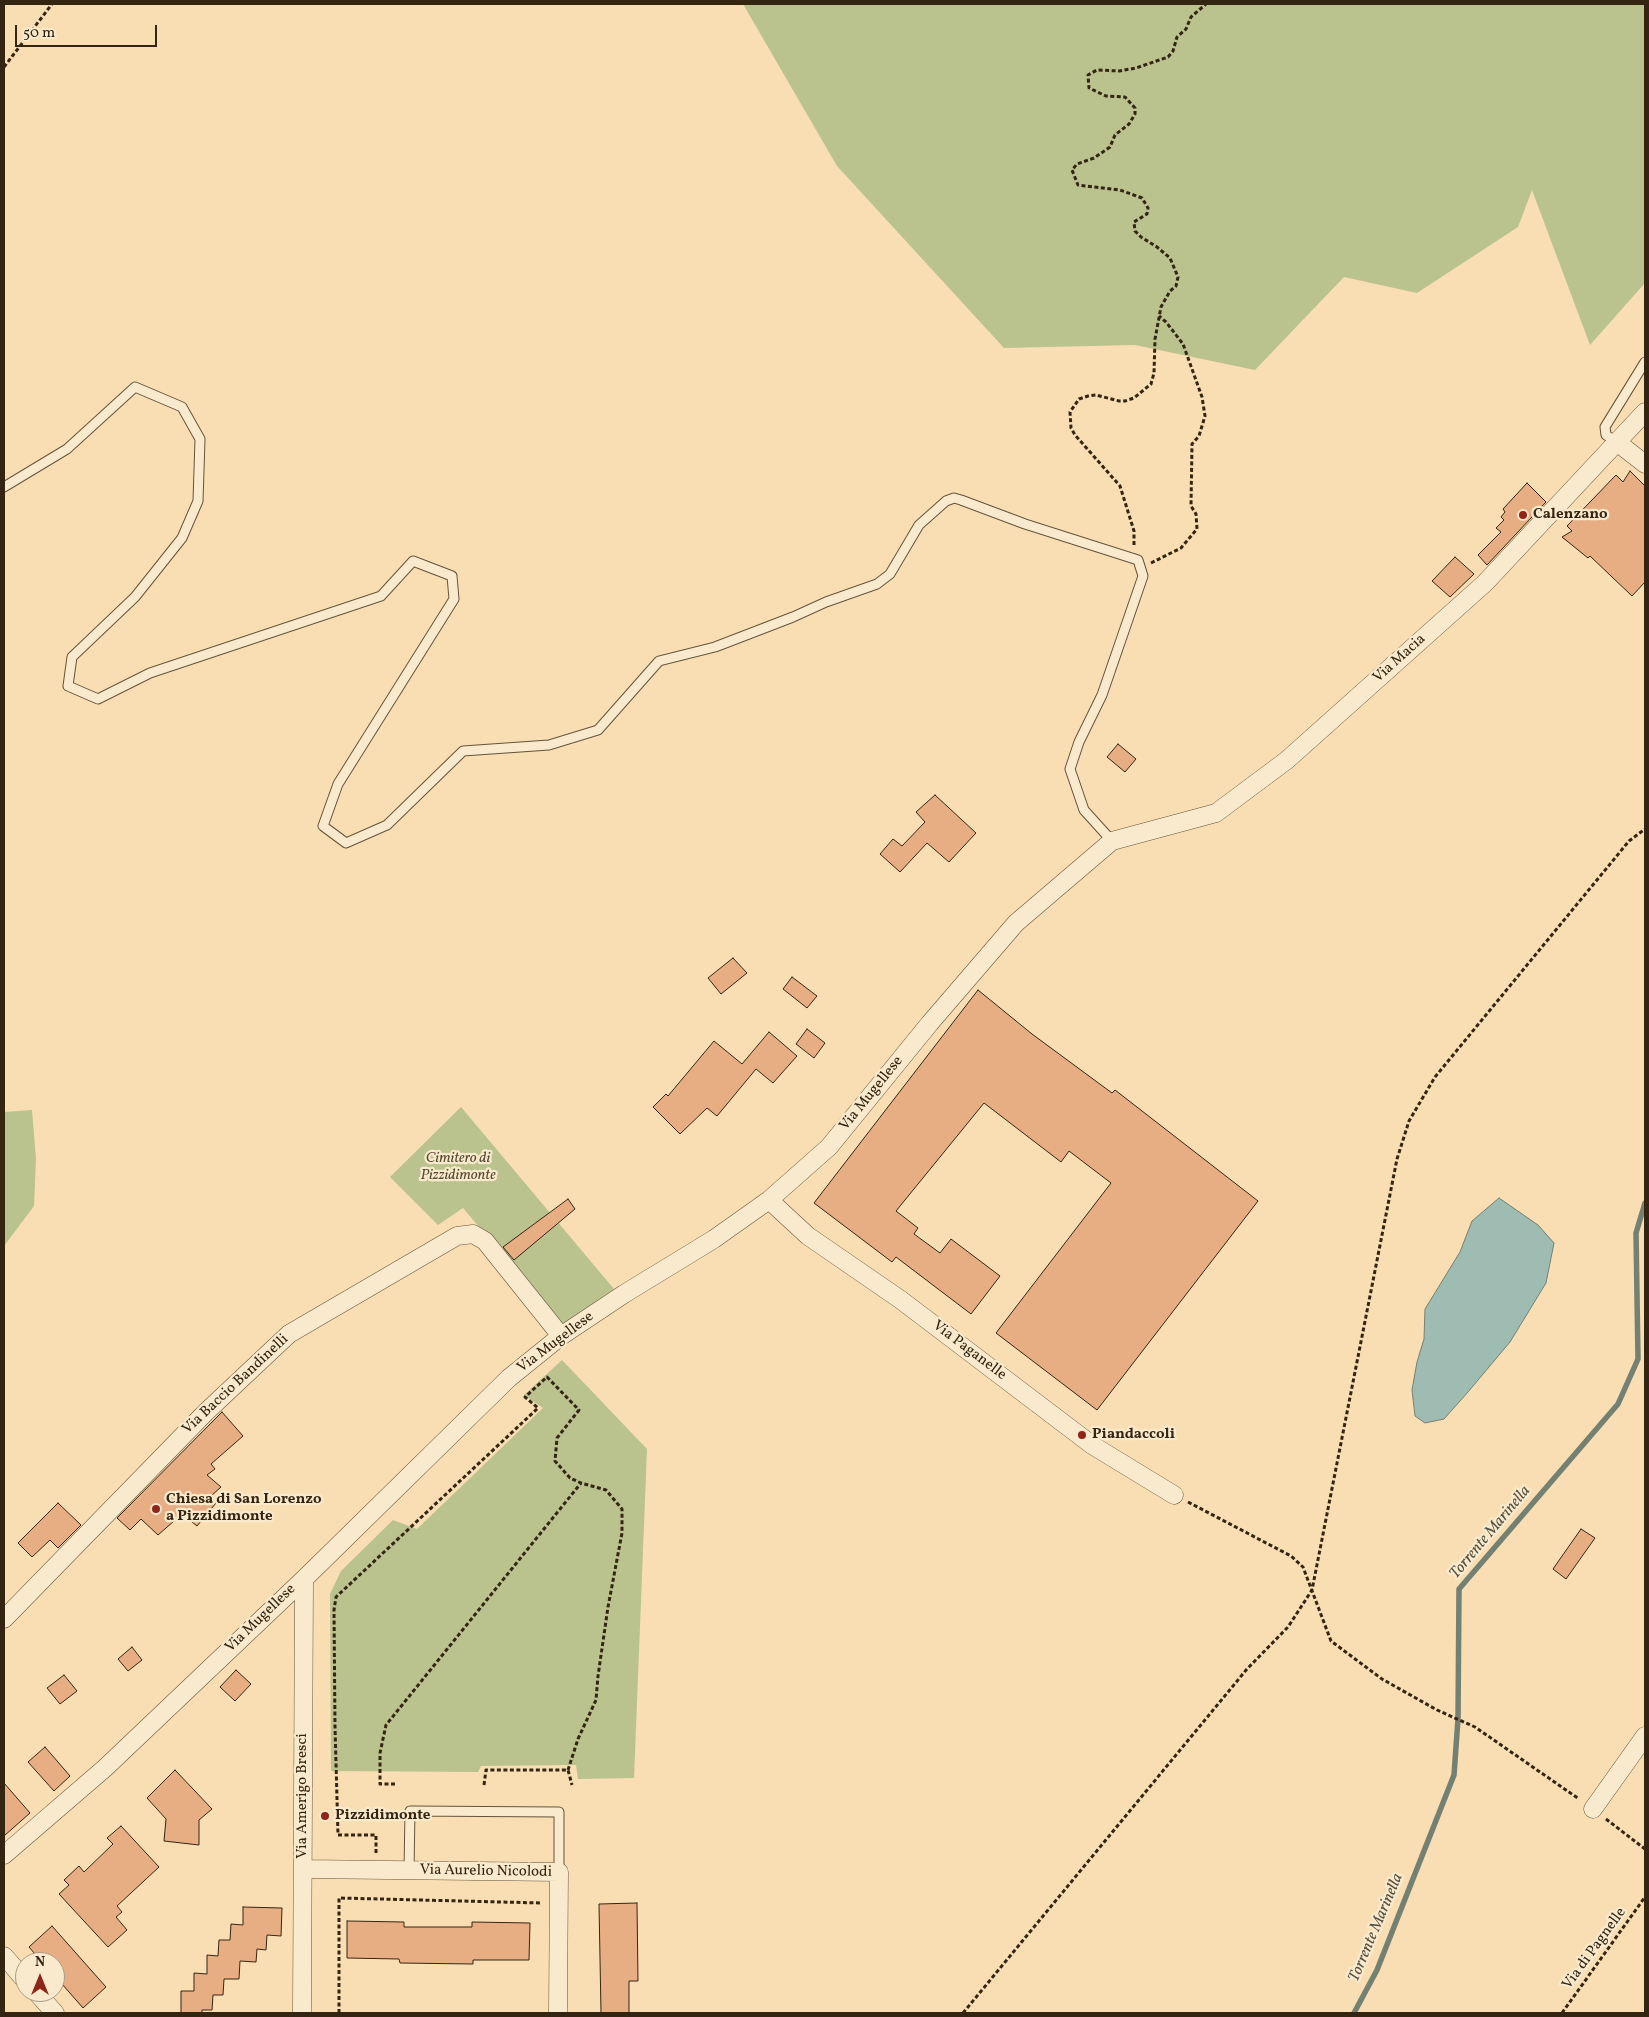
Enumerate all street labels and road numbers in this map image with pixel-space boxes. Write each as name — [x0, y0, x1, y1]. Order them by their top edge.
street label: Via Macia — [1370, 631, 1430, 687]
street label: Via Mugellese — [836, 1053, 908, 1135]
street label: Via Mugellese — [514, 1308, 598, 1378]
street label: Via Paganelle — [928, 1317, 1010, 1385]
street label: Via Baccio Bandinelli — [179, 1331, 293, 1439]
street label: Via Mugellese — [222, 1581, 300, 1657]
street label: Via Amerigo Bresci — [294, 1733, 312, 1859]
street label: Via Aurelio Nicolodi — [420, 1862, 552, 1882]
street label: Via di Pagnelle — [1559, 1905, 1631, 1993]

